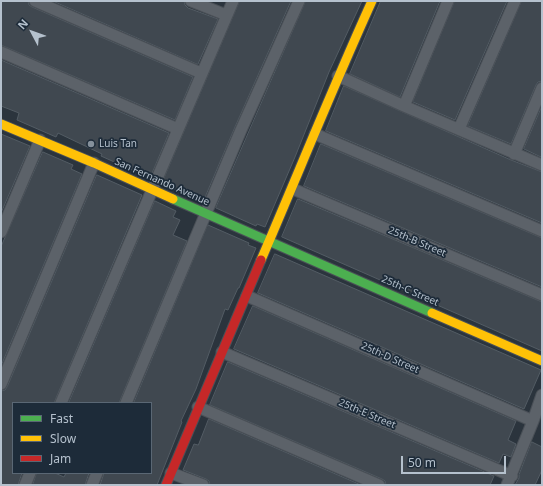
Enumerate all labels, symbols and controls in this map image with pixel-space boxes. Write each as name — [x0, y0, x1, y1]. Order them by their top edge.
north arrow — [12, 12, 52, 52]
text: N — [14, 16, 31, 32]
place label: Luis Tan — [99, 138, 137, 150]
marker: Luis Tan — [86, 139, 96, 149]
street label: San Fernando Avenue — [113, 156, 211, 208]
street label: 25th-B Street — [386, 224, 448, 260]
street label: 25th-C Street — [380, 273, 440, 309]
street label: 25th-D Street — [359, 340, 421, 376]
street label: 25th-E Street — [337, 397, 397, 431]
legend — [12, 402, 152, 474]
text: Fast — [50, 410, 73, 427]
text: Slow — [50, 430, 76, 447]
scale bar — [403, 448, 508, 474]
text: Jam — [50, 450, 71, 467]
text: 50 m — [408, 454, 436, 471]

